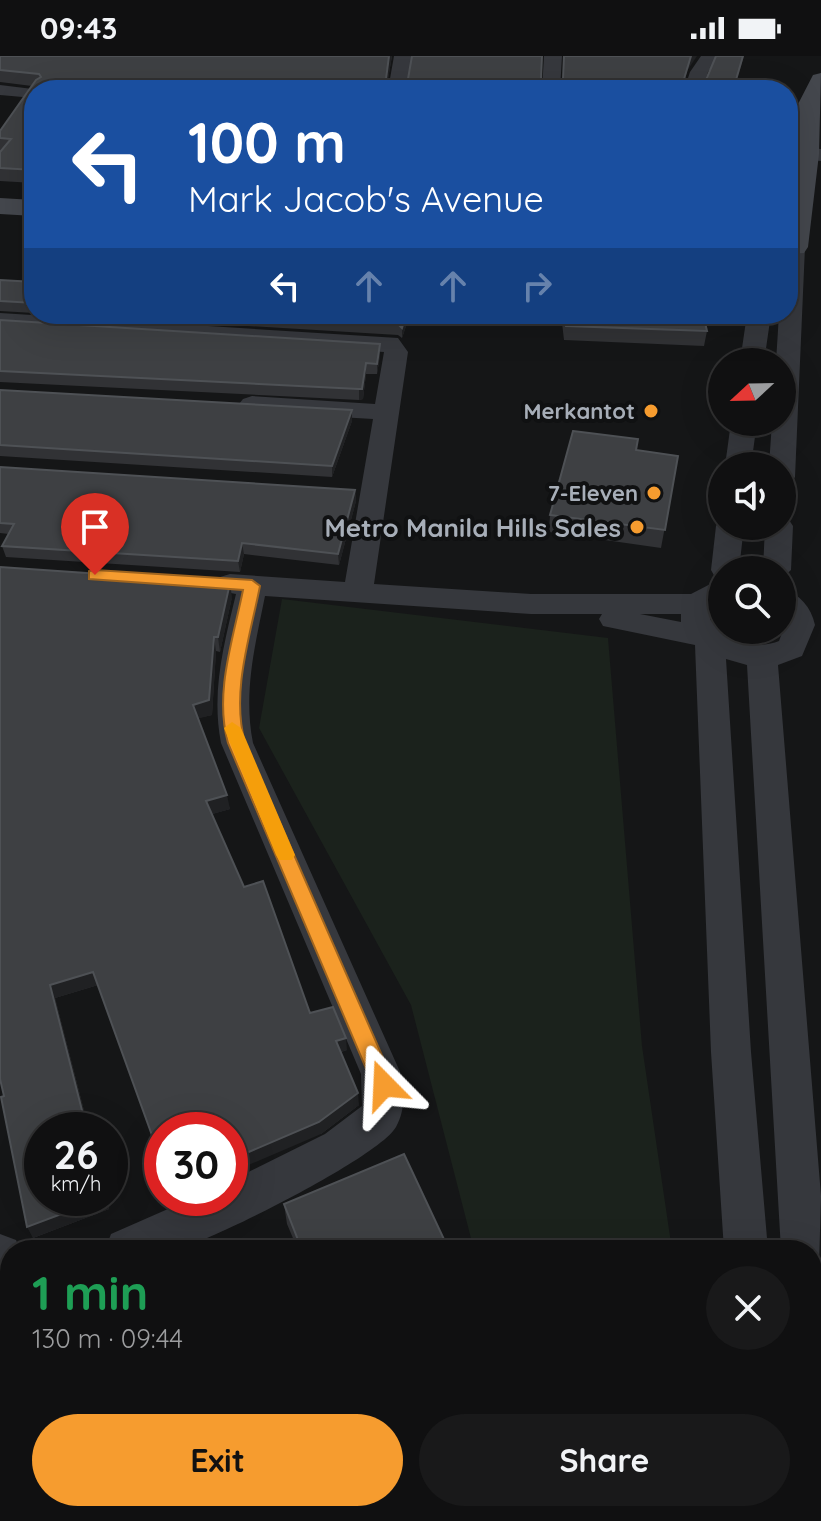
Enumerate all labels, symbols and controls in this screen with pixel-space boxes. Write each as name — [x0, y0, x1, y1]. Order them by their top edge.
text: 09:43 — [40, 9, 117, 47]
text: 100 m — [188, 107, 346, 177]
icon: left — [56, 112, 160, 216]
text: Mark Jacob's Avenue — [188, 176, 544, 221]
icon: left — [263, 264, 307, 308]
icon: ahead — [347, 264, 391, 308]
icon: ahead — [431, 264, 475, 308]
icon: right — [515, 264, 559, 308]
north arrow — [708, 348, 796, 436]
map controls — [708, 348, 796, 644]
place label: Merkantot — [523, 397, 635, 425]
marker: Merkantot — [642, 402, 660, 420]
button: sound — [708, 452, 796, 540]
place label: 7-Eleven — [548, 479, 638, 507]
marker: 7-Eleven — [645, 484, 663, 502]
pin — [61, 493, 129, 575]
icon: arrive — [73, 505, 117, 549]
place label: Metro Manila Hills Sales — [324, 511, 621, 544]
marker: Metro Manila Hills Sales — [628, 518, 646, 536]
button: search — [708, 556, 796, 644]
position arrow — [342, 1043, 426, 1127]
speed limit sign: 30 — [144, 1112, 248, 1216]
text: 26 — [54, 1129, 98, 1179]
text: km/h — [51, 1171, 101, 1196]
text: 1 min — [32, 1262, 148, 1322]
button: close — [706, 1266, 790, 1350]
text: 130 m · 09:44 — [32, 1322, 183, 1355]
button: Exit — [32, 1414, 403, 1506]
button: Share — [419, 1414, 790, 1506]

